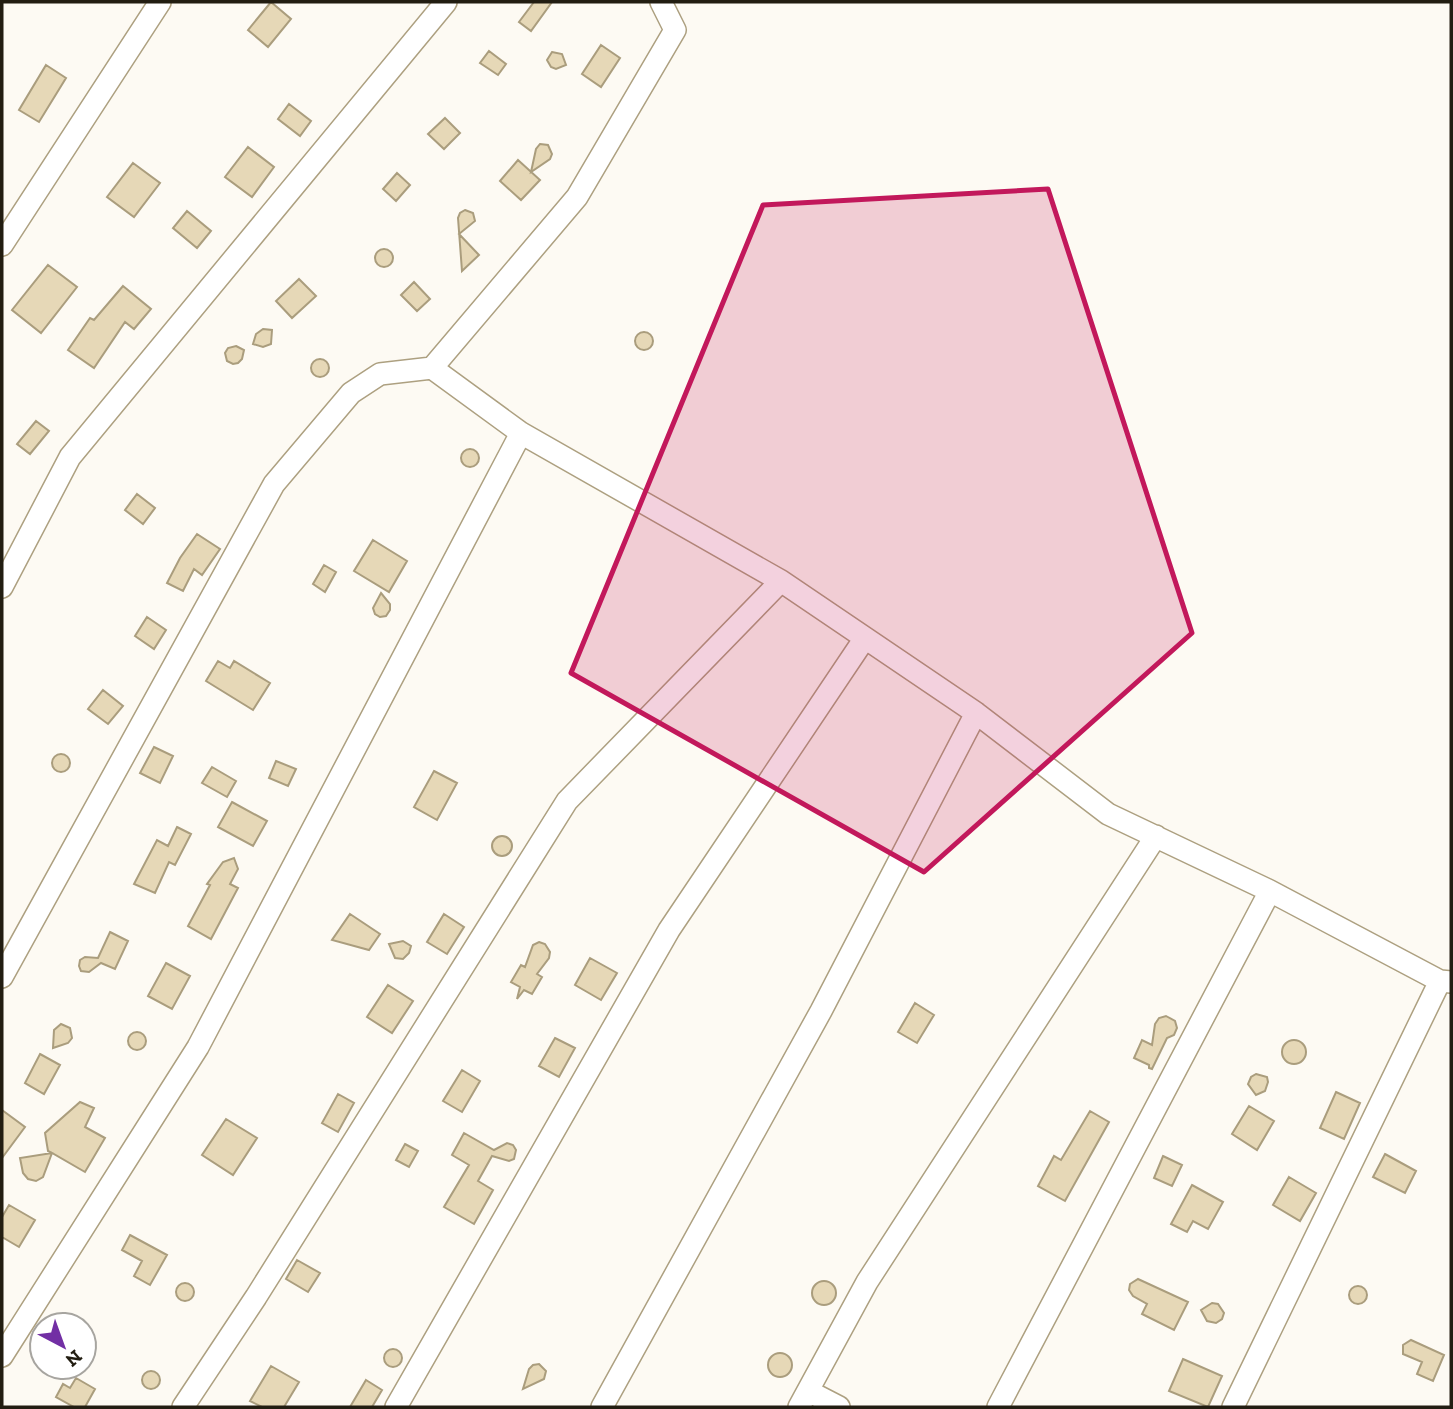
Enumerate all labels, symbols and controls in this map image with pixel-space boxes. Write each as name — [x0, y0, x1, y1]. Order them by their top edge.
north arrow — [28, 1311, 98, 1381]
text: N — [61, 1345, 87, 1372]

